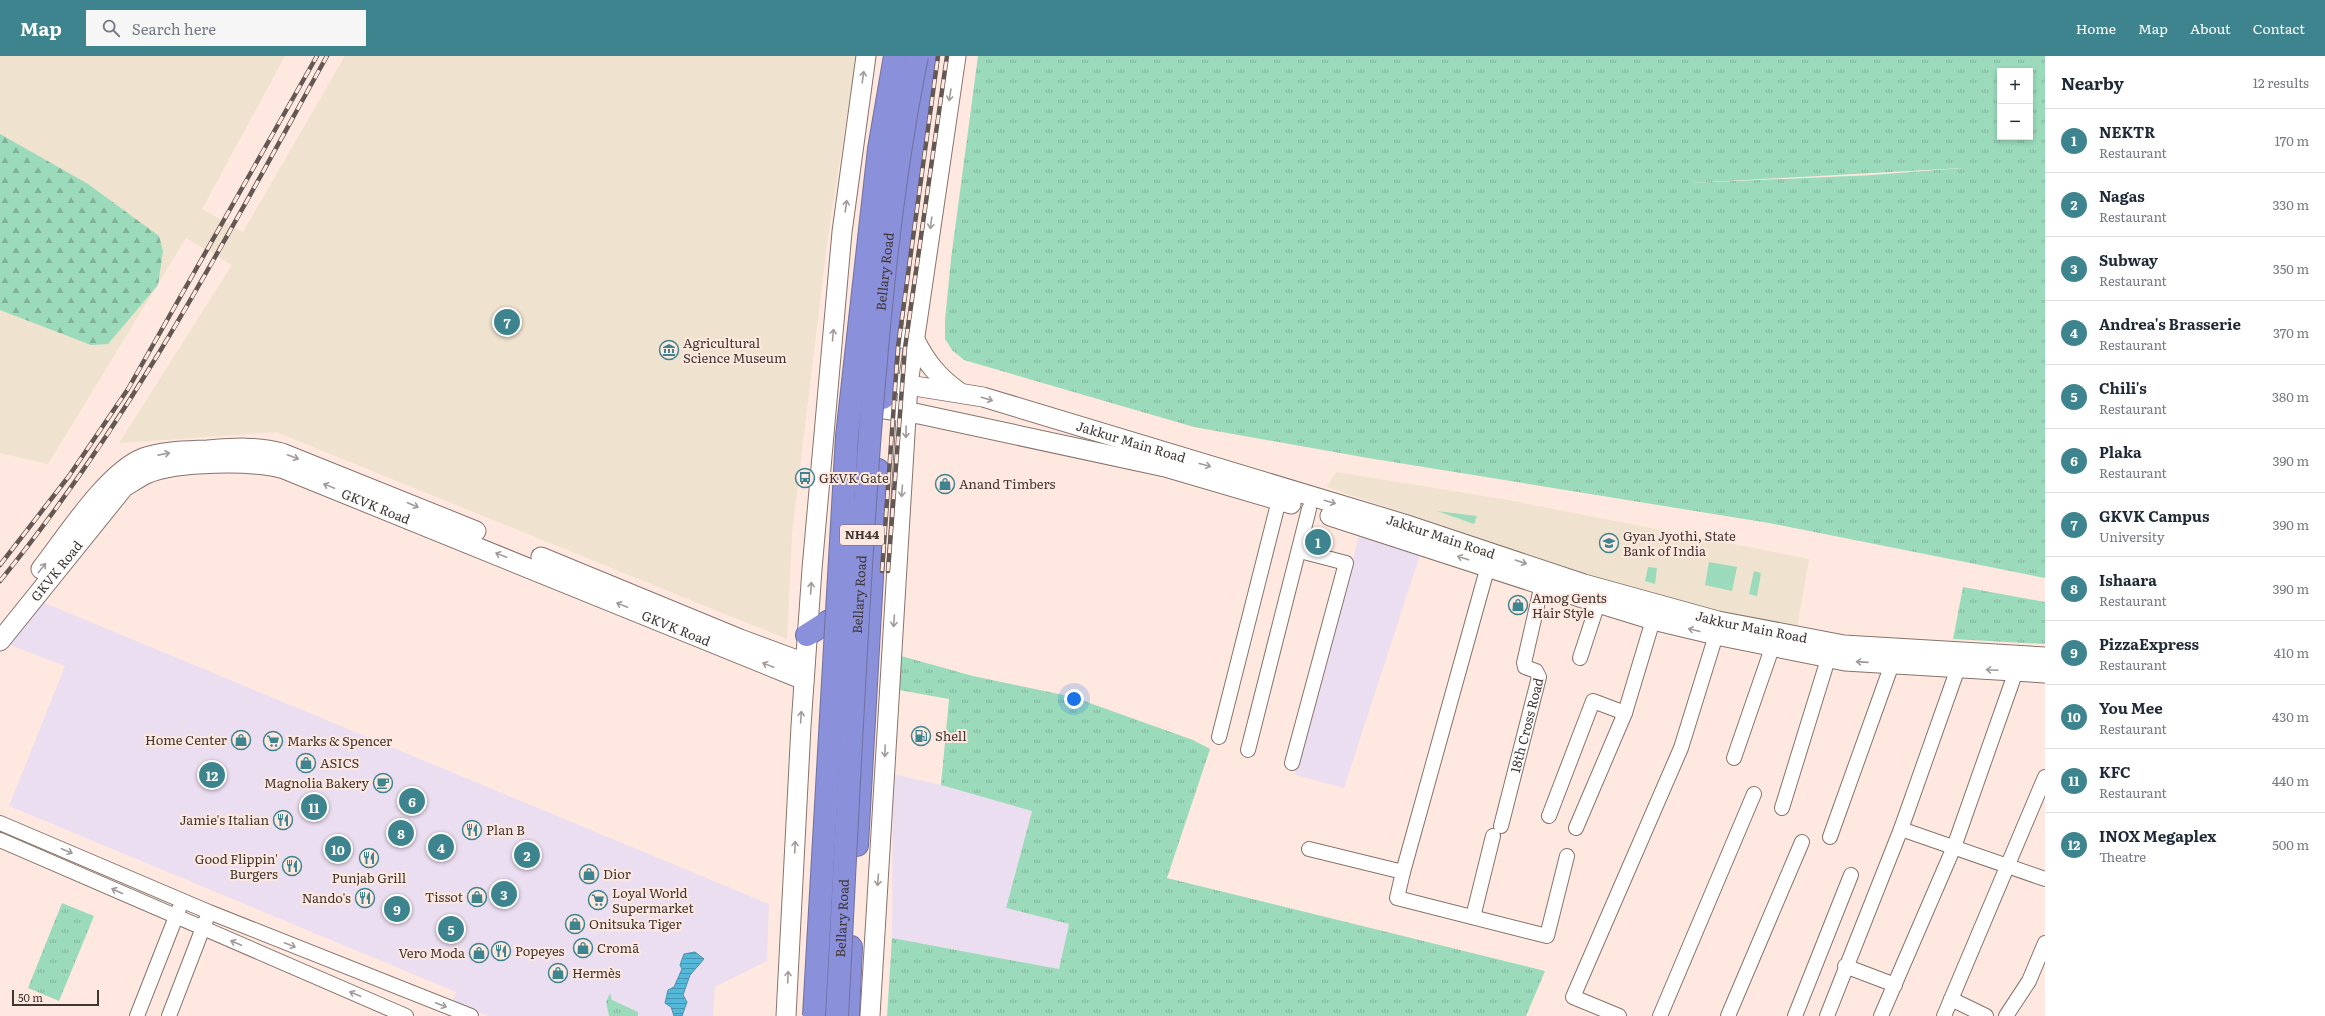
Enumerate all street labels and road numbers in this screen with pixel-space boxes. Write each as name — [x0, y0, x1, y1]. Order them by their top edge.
street label: Bellary Road — [871, 231, 898, 312]
street label: Jakkur Main Road — [1074, 416, 1188, 467]
street label: GKVK Road — [339, 483, 413, 528]
street label: Jakkur Main Road — [1384, 509, 1498, 563]
road number: NH44 — [840, 525, 884, 545]
street label: GKVK Road — [26, 536, 86, 605]
street label: Bellary Road — [847, 555, 870, 634]
street label: GKVK Road — [639, 605, 714, 650]
street label: Jakkur Main Road — [1694, 605, 1809, 647]
street label: 18th Cross Road — [1505, 675, 1547, 775]
street label: Bellary Road — [830, 878, 853, 958]

